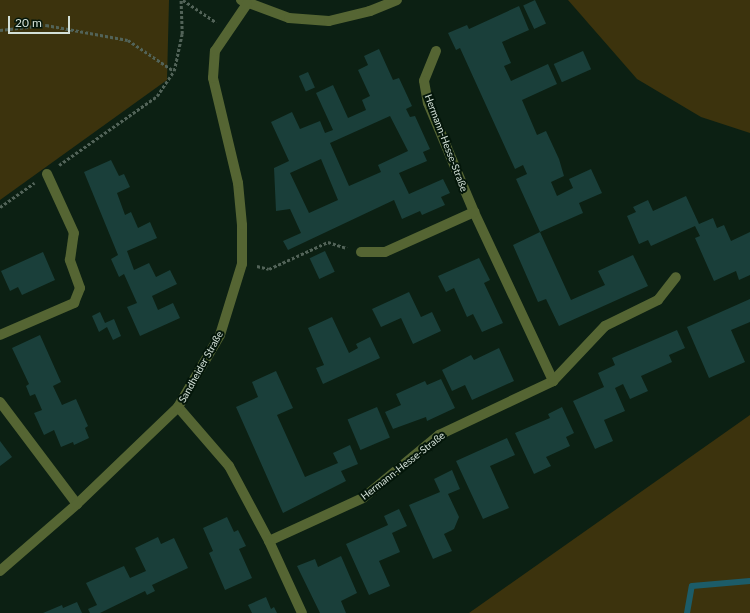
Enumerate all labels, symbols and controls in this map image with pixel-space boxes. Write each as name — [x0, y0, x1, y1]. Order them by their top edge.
scale bar — [10, 8, 72, 34]
text: 20 m — [15, 15, 42, 30]
street label: Hermann-Hesse-Straße — [422, 93, 470, 193]
street label: Sandheider Straße — [176, 329, 226, 405]
street label: Hermann-Hesse-Straße — [359, 429, 447, 503]

